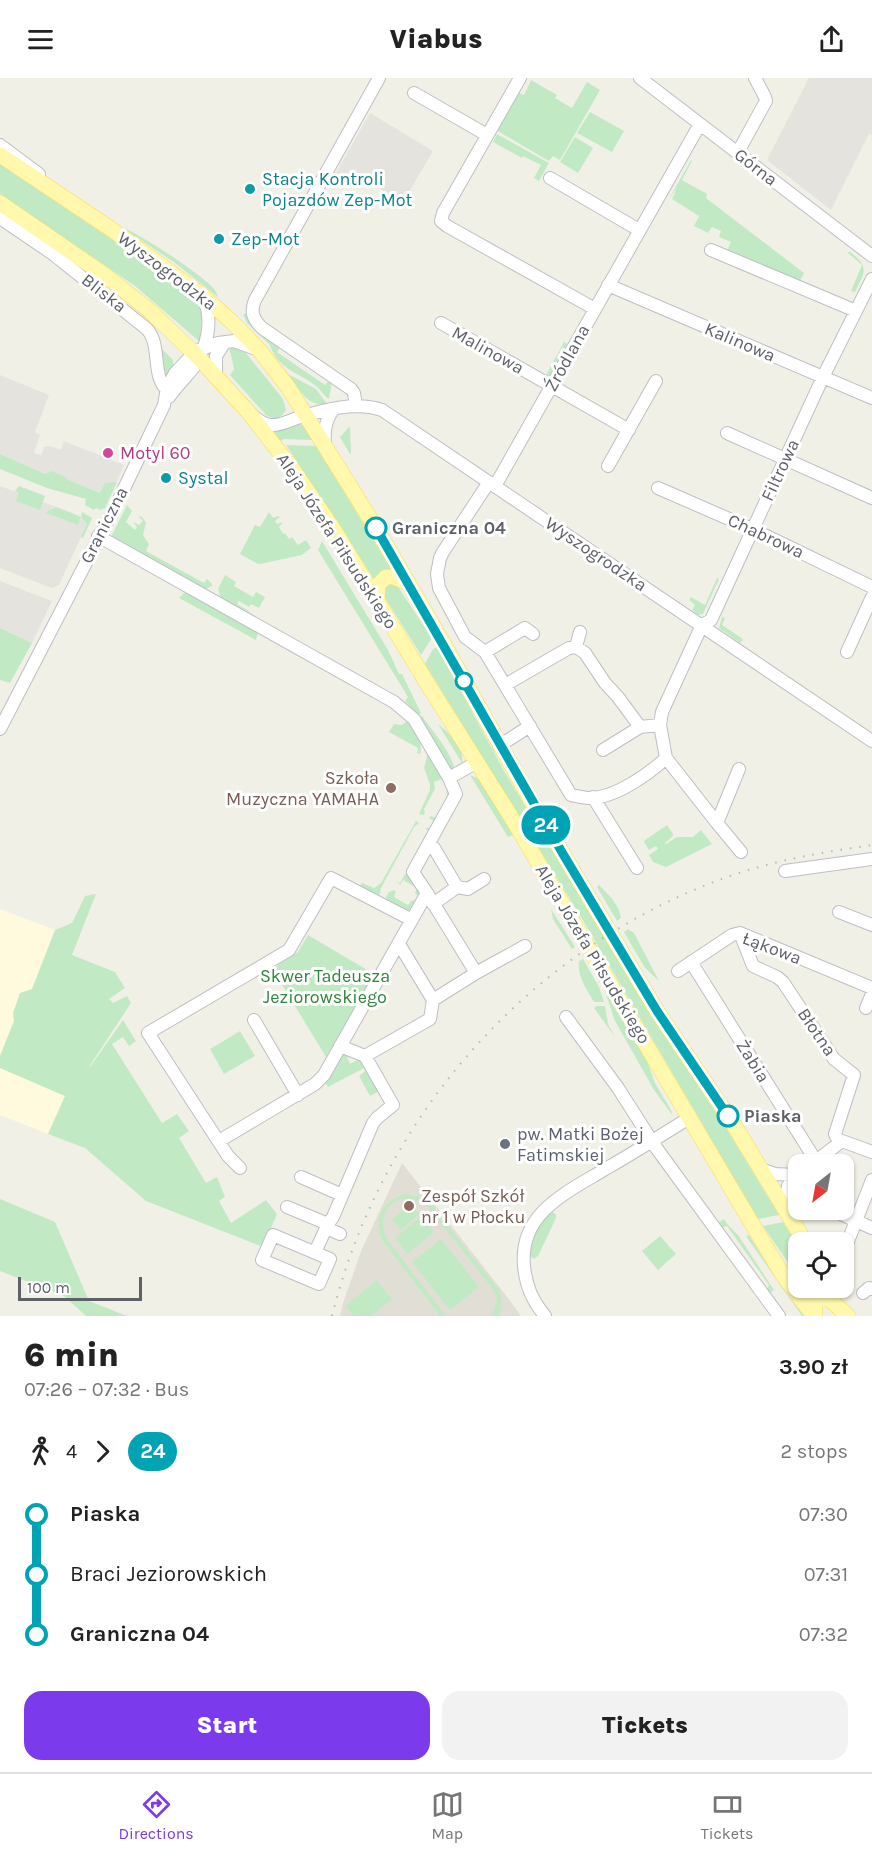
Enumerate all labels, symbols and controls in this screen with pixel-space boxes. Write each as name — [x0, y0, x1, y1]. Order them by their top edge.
icon: menu — [24, 23, 57, 56]
text: Viabus — [390, 23, 482, 55]
icon: share — [815, 23, 848, 56]
street label: Górna — [730, 143, 782, 191]
place label: Stacja Kontroli Pojazdów Zep-Mot — [262, 168, 412, 211]
marker: Stacja Kontroli Pojazdów Zep-Mot — [243, 182, 257, 196]
street label: Wyszogrodzka — [113, 227, 221, 315]
place label: Zep-Mot — [231, 228, 300, 250]
marker: Zep-Mot — [212, 232, 226, 246]
street label: Bliska — [77, 269, 131, 317]
street label: Kalinowa — [701, 317, 779, 367]
street label: Źródlana — [539, 320, 594, 395]
street label: Malinowa — [448, 321, 528, 379]
street label: Filtrowa — [756, 435, 804, 505]
place label: Motyl 60 — [120, 442, 191, 464]
marker: Motyl 60 — [101, 446, 115, 460]
street label: Aleja Józefa Piłsudskiego — [272, 449, 402, 633]
place label: Systal — [178, 467, 228, 489]
marker: Systal — [159, 471, 173, 485]
street label: Graniczna — [75, 483, 133, 567]
street label: Chabrowa — [724, 509, 808, 563]
street label: Wyszogrodzka — [541, 512, 651, 596]
marker: Graniczna 04 — [365, 517, 387, 539]
place label: Graniczna 04 — [392, 517, 506, 539]
unlabelled marker — [455, 672, 473, 690]
place label: Szkoła Muzyczna YAMAHA — [226, 767, 379, 810]
marker: Szkoła Muzyczna YAMAHA — [384, 781, 398, 795]
line badge: 24 — [519, 806, 573, 844]
text: 24 — [533, 813, 559, 837]
street label: Aleja Józefa Piłsudskiego — [531, 860, 655, 1048]
street label: Łąkowa — [739, 927, 805, 969]
park label: Skwer Tadeusza Jeziorowskiego — [260, 965, 390, 1008]
street label: Błotna — [793, 1004, 841, 1060]
street label: Żabia — [731, 1035, 775, 1087]
marker: Piaska — [717, 1105, 739, 1127]
place label: Piaska — [744, 1105, 802, 1127]
place label: pw. Matki Bożej Fatimskiej — [517, 1123, 644, 1166]
marker: pw. Matki Bożej Fatimskiej — [498, 1137, 512, 1151]
north arrow — [788, 1154, 854, 1220]
map controls — [788, 1154, 854, 1298]
place label: Zespół Szkół nr 1 w Płocku — [421, 1185, 525, 1228]
marker: Zespół Szkół nr 1 w Płocku — [402, 1199, 416, 1213]
button: locate — [788, 1232, 854, 1298]
scale bar — [18, 1274, 142, 1302]
text: 100 m — [27, 1278, 70, 1297]
text: 6 min — [24, 1336, 119, 1374]
text: 3.90 zł — [779, 1354, 848, 1380]
text: 07:26 – 07:32 · Bus — [24, 1378, 189, 1401]
icon: walk — [24, 1435, 57, 1468]
icon: forward — [86, 1435, 119, 1468]
text: 24 — [140, 1439, 165, 1463]
text: 4 — [66, 1440, 77, 1463]
text: 2 stops — [781, 1440, 848, 1463]
text: Piaska — [70, 1501, 140, 1527]
text: 07:30 — [798, 1503, 848, 1526]
text: Braci Jeziorowskich — [70, 1561, 267, 1587]
text: 07:31 — [804, 1563, 848, 1586]
text: Graniczna 04 — [70, 1621, 209, 1647]
text: 07:32 — [799, 1623, 848, 1646]
button: Start — [24, 1691, 430, 1760]
button: Tickets — [442, 1691, 848, 1760]
tab: Directions — [119, 1788, 194, 1843]
tab: Map — [431, 1788, 464, 1843]
tab: Tickets — [701, 1788, 753, 1843]

